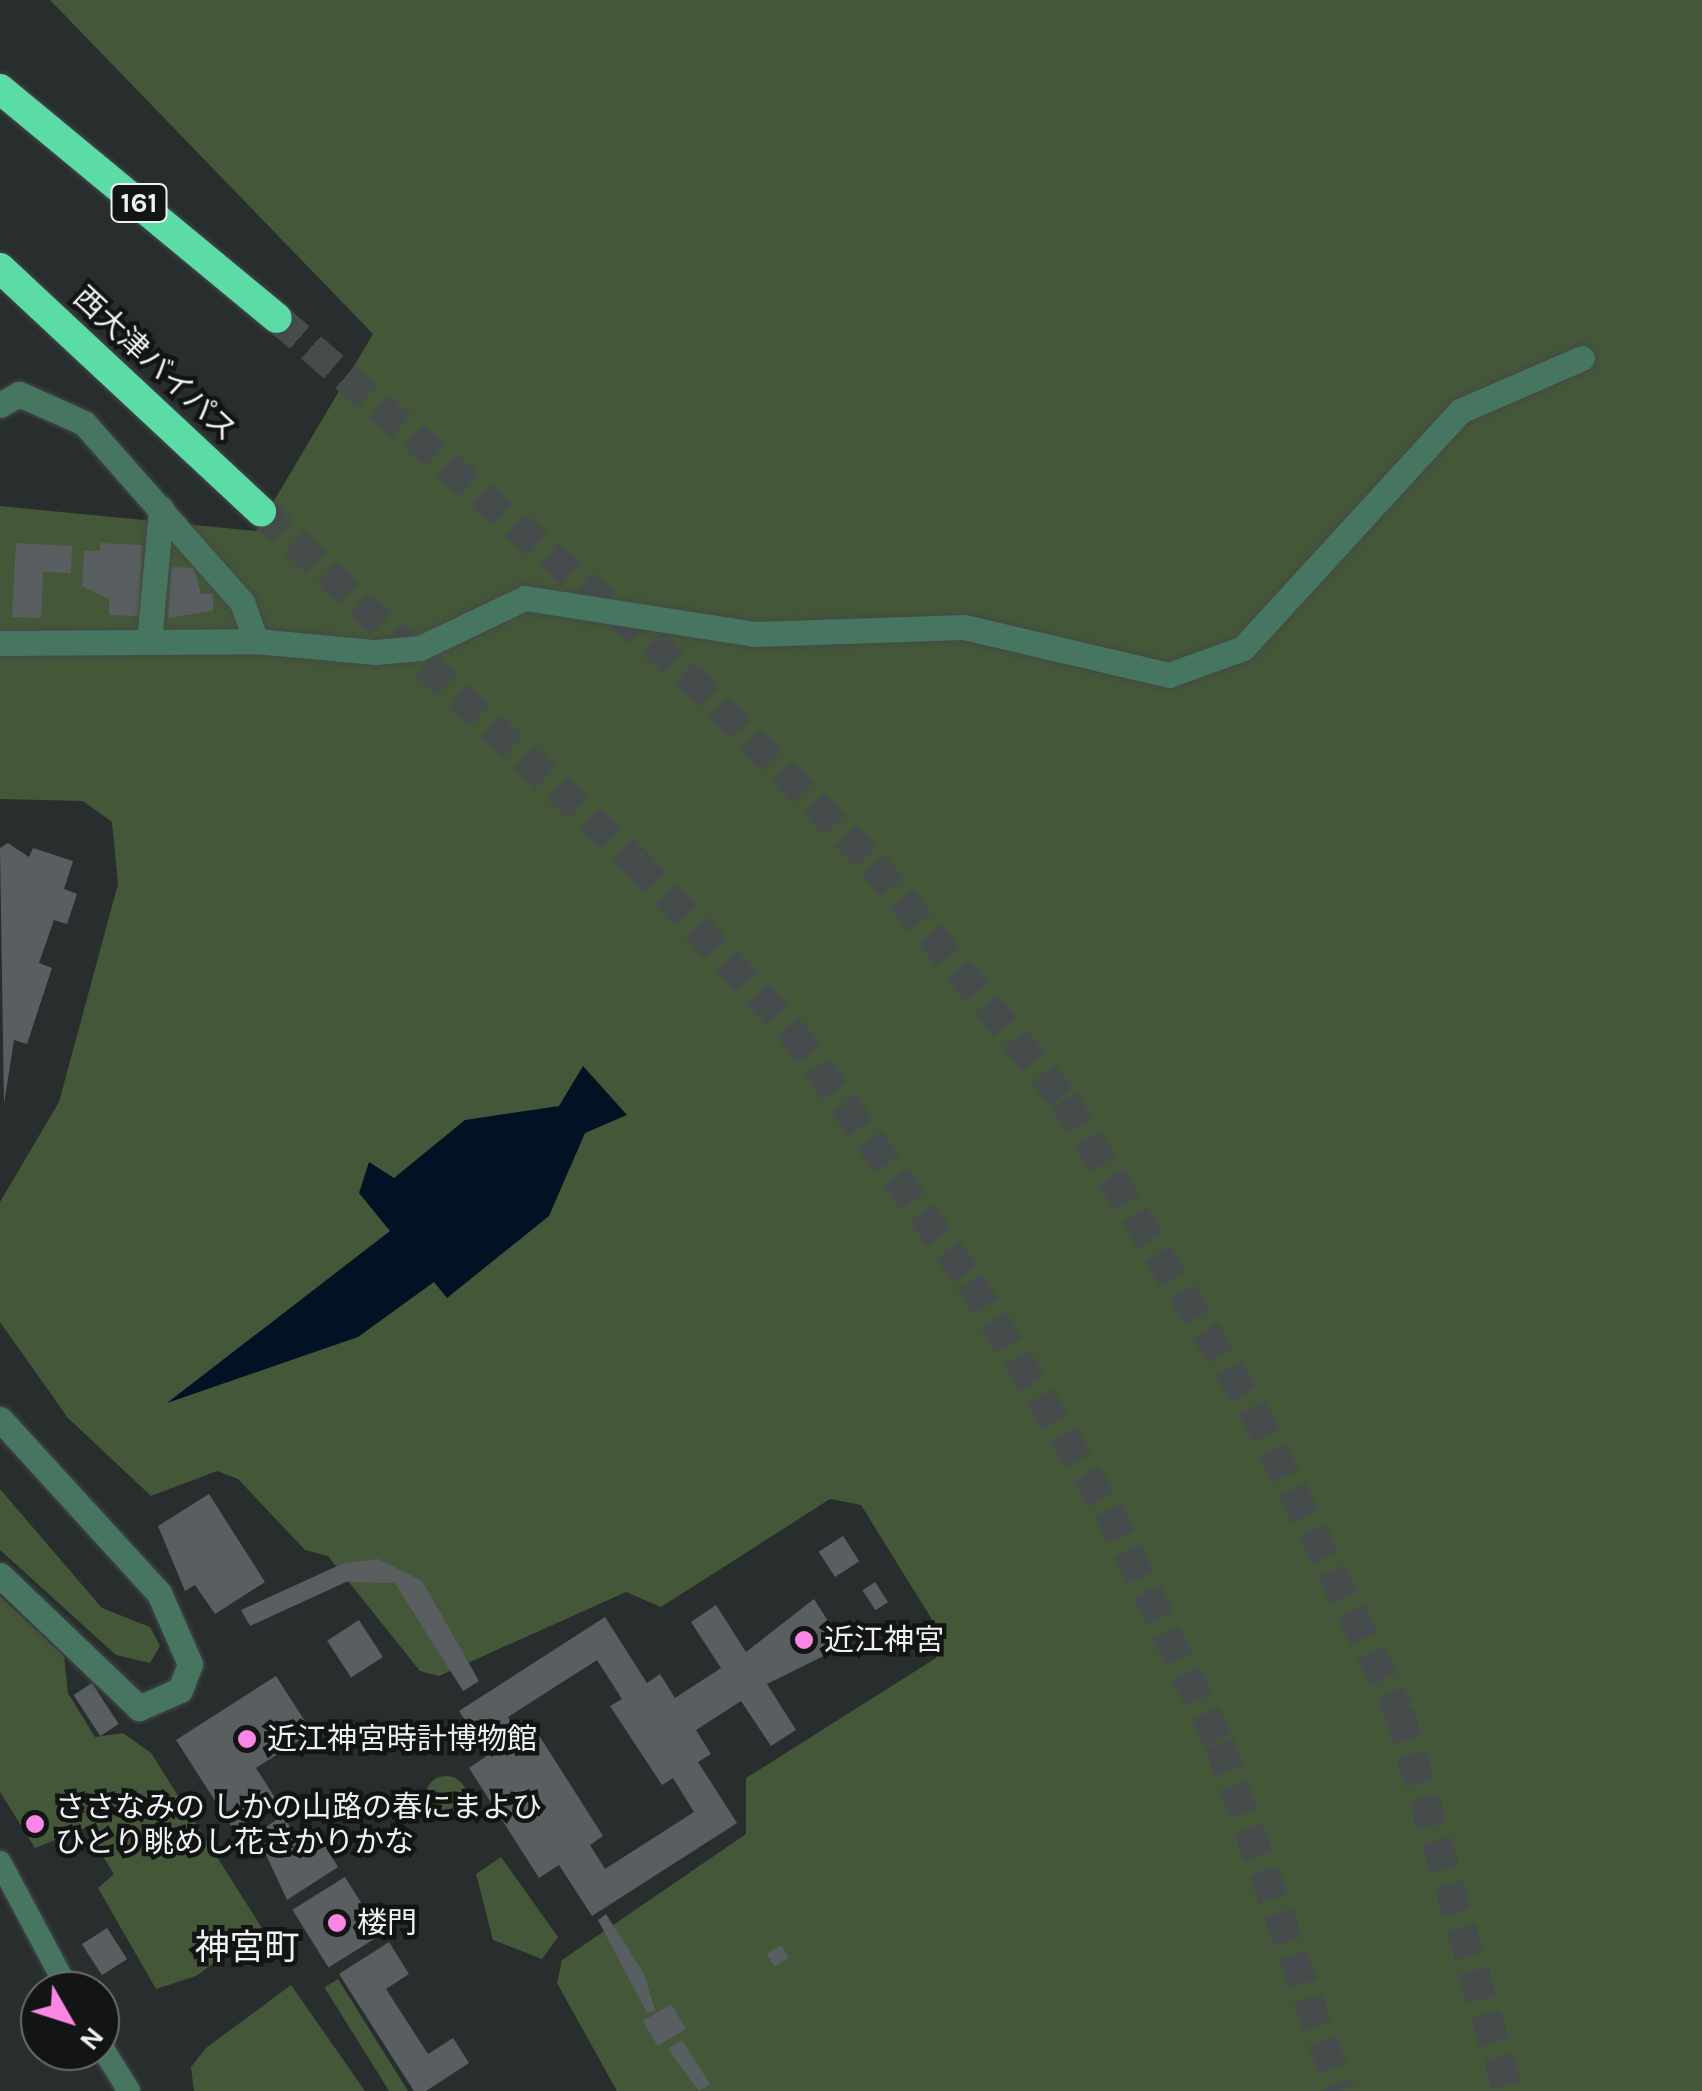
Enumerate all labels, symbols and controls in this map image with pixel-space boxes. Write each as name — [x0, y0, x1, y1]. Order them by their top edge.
road number: 161 — [109, 180, 169, 226]
street label: 西大津バイパス — [66, 279, 244, 449]
place label: 近江神宮 — [824, 1622, 944, 1658]
marker: 近江神宮 — [793, 1629, 815, 1651]
place label: 近江神宮時計博物館 — [267, 1721, 537, 1757]
marker: 近江神宮時計博物館 — [236, 1728, 258, 1750]
place label: ささなみの しかの山路の春にまよひ ひとり眺めし花さかりかな — [55, 1789, 542, 1860]
marker: ささなみの しかの山路の春にまよひ ひとり眺めし花さかりかな — [24, 1813, 46, 1835]
place label: 楼門 — [357, 1905, 417, 1941]
marker: 楼門 — [326, 1912, 348, 1934]
district label: 神宮町 — [195, 1927, 299, 1969]
north arrow — [20, 1971, 120, 2071]
text: N — [73, 2021, 111, 2057]

